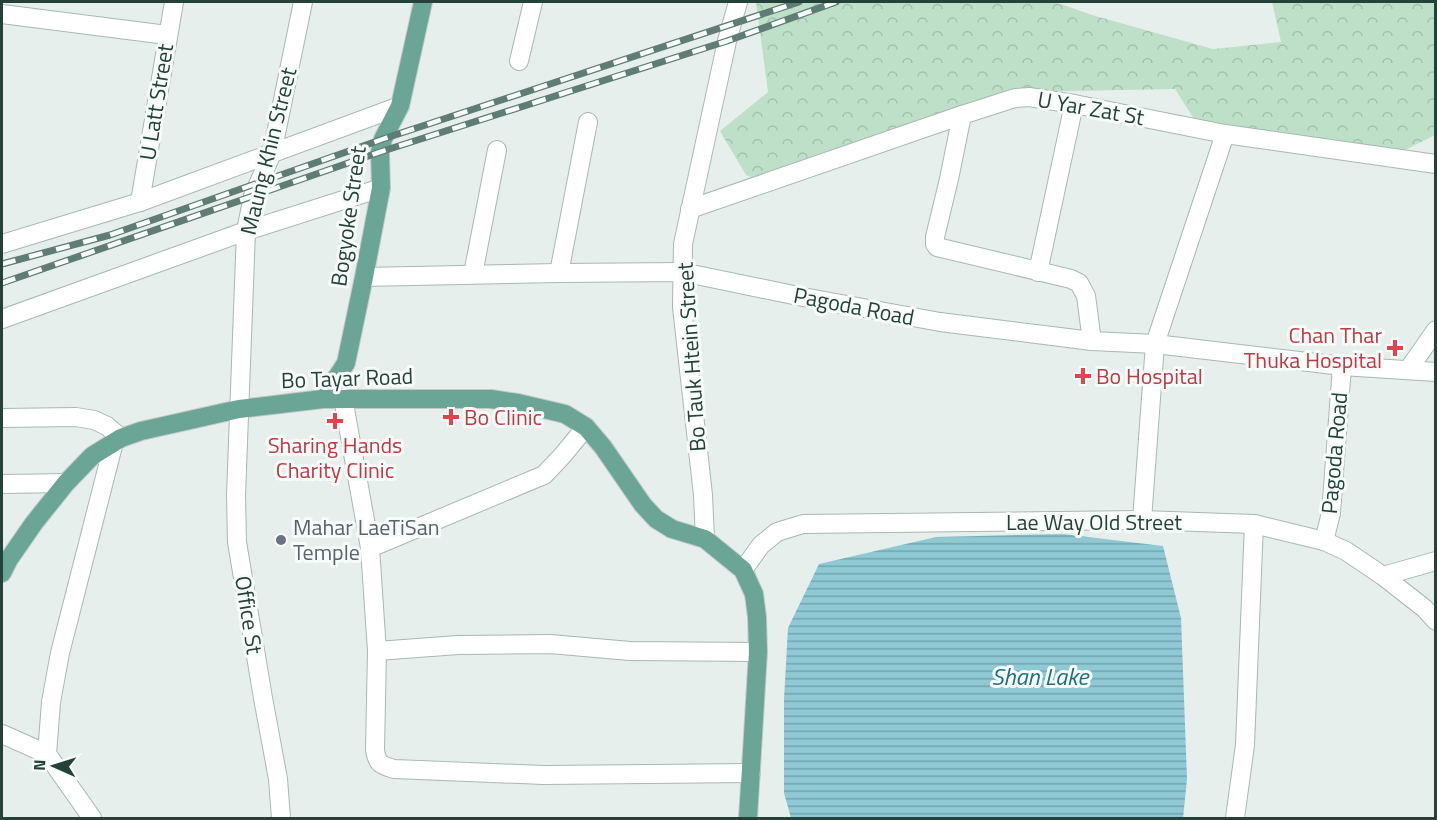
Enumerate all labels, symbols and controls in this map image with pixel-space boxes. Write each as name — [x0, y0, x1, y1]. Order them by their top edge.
street label: U Latt Street — [130, 41, 182, 163]
street label: Maung Khin Street — [231, 63, 305, 238]
street label: U Yar Zat St — [1035, 82, 1147, 134]
street label: Bogyoke Street — [321, 143, 375, 288]
street label: Bo Tauk Htein Street — [667, 261, 715, 453]
street label: Pagoda Road — [791, 278, 917, 334]
place label: Chan Thar Thuka Hospital — [1244, 318, 1382, 377]
marker: Chan Thar Thuka Hospital — [1386, 339, 1404, 357]
street label: Bo Tayar Road — [280, 359, 414, 397]
place label: Bo Hospital — [1096, 359, 1203, 393]
marker: Bo Hospital — [1074, 367, 1092, 385]
street label: Pagoda Road — [1312, 391, 1356, 515]
place label: Bo Clinic — [464, 400, 542, 434]
marker: Bo Clinic — [442, 408, 460, 426]
marker: Sharing Hands Charity Clinic — [326, 412, 344, 430]
place label: Sharing Hands Charity Clinic — [268, 428, 402, 487]
street label: Lae Way Old Street — [1006, 505, 1182, 539]
place label: Mahar LaeTiSan Temple — [293, 510, 440, 569]
marker: Mahar LaeTiSan Temple — [274, 533, 288, 547]
street label: Office St — [226, 573, 272, 657]
water label: Shan Lake — [992, 658, 1090, 694]
north arrow — [24, 736, 84, 796]
text: N — [27, 759, 51, 771]

